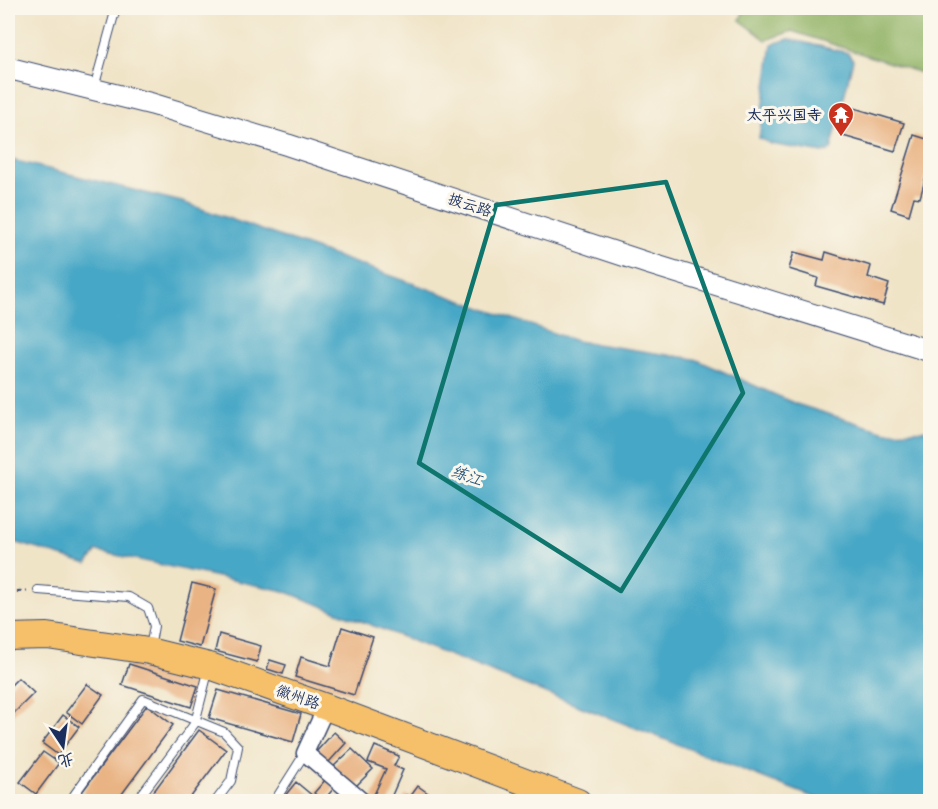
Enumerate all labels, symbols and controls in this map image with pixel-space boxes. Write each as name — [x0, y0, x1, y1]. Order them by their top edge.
temple icon: 太平兴国寺 — [826, 100, 856, 138]
place label: 太平兴国寺 — [747, 106, 822, 125]
street label: 披云路 — [446, 189, 494, 221]
water label: 练江 — [448, 461, 486, 491]
street label: 徽州路 — [273, 681, 322, 714]
north arrow — [33, 716, 93, 776]
text: 北 — [56, 748, 76, 771]

